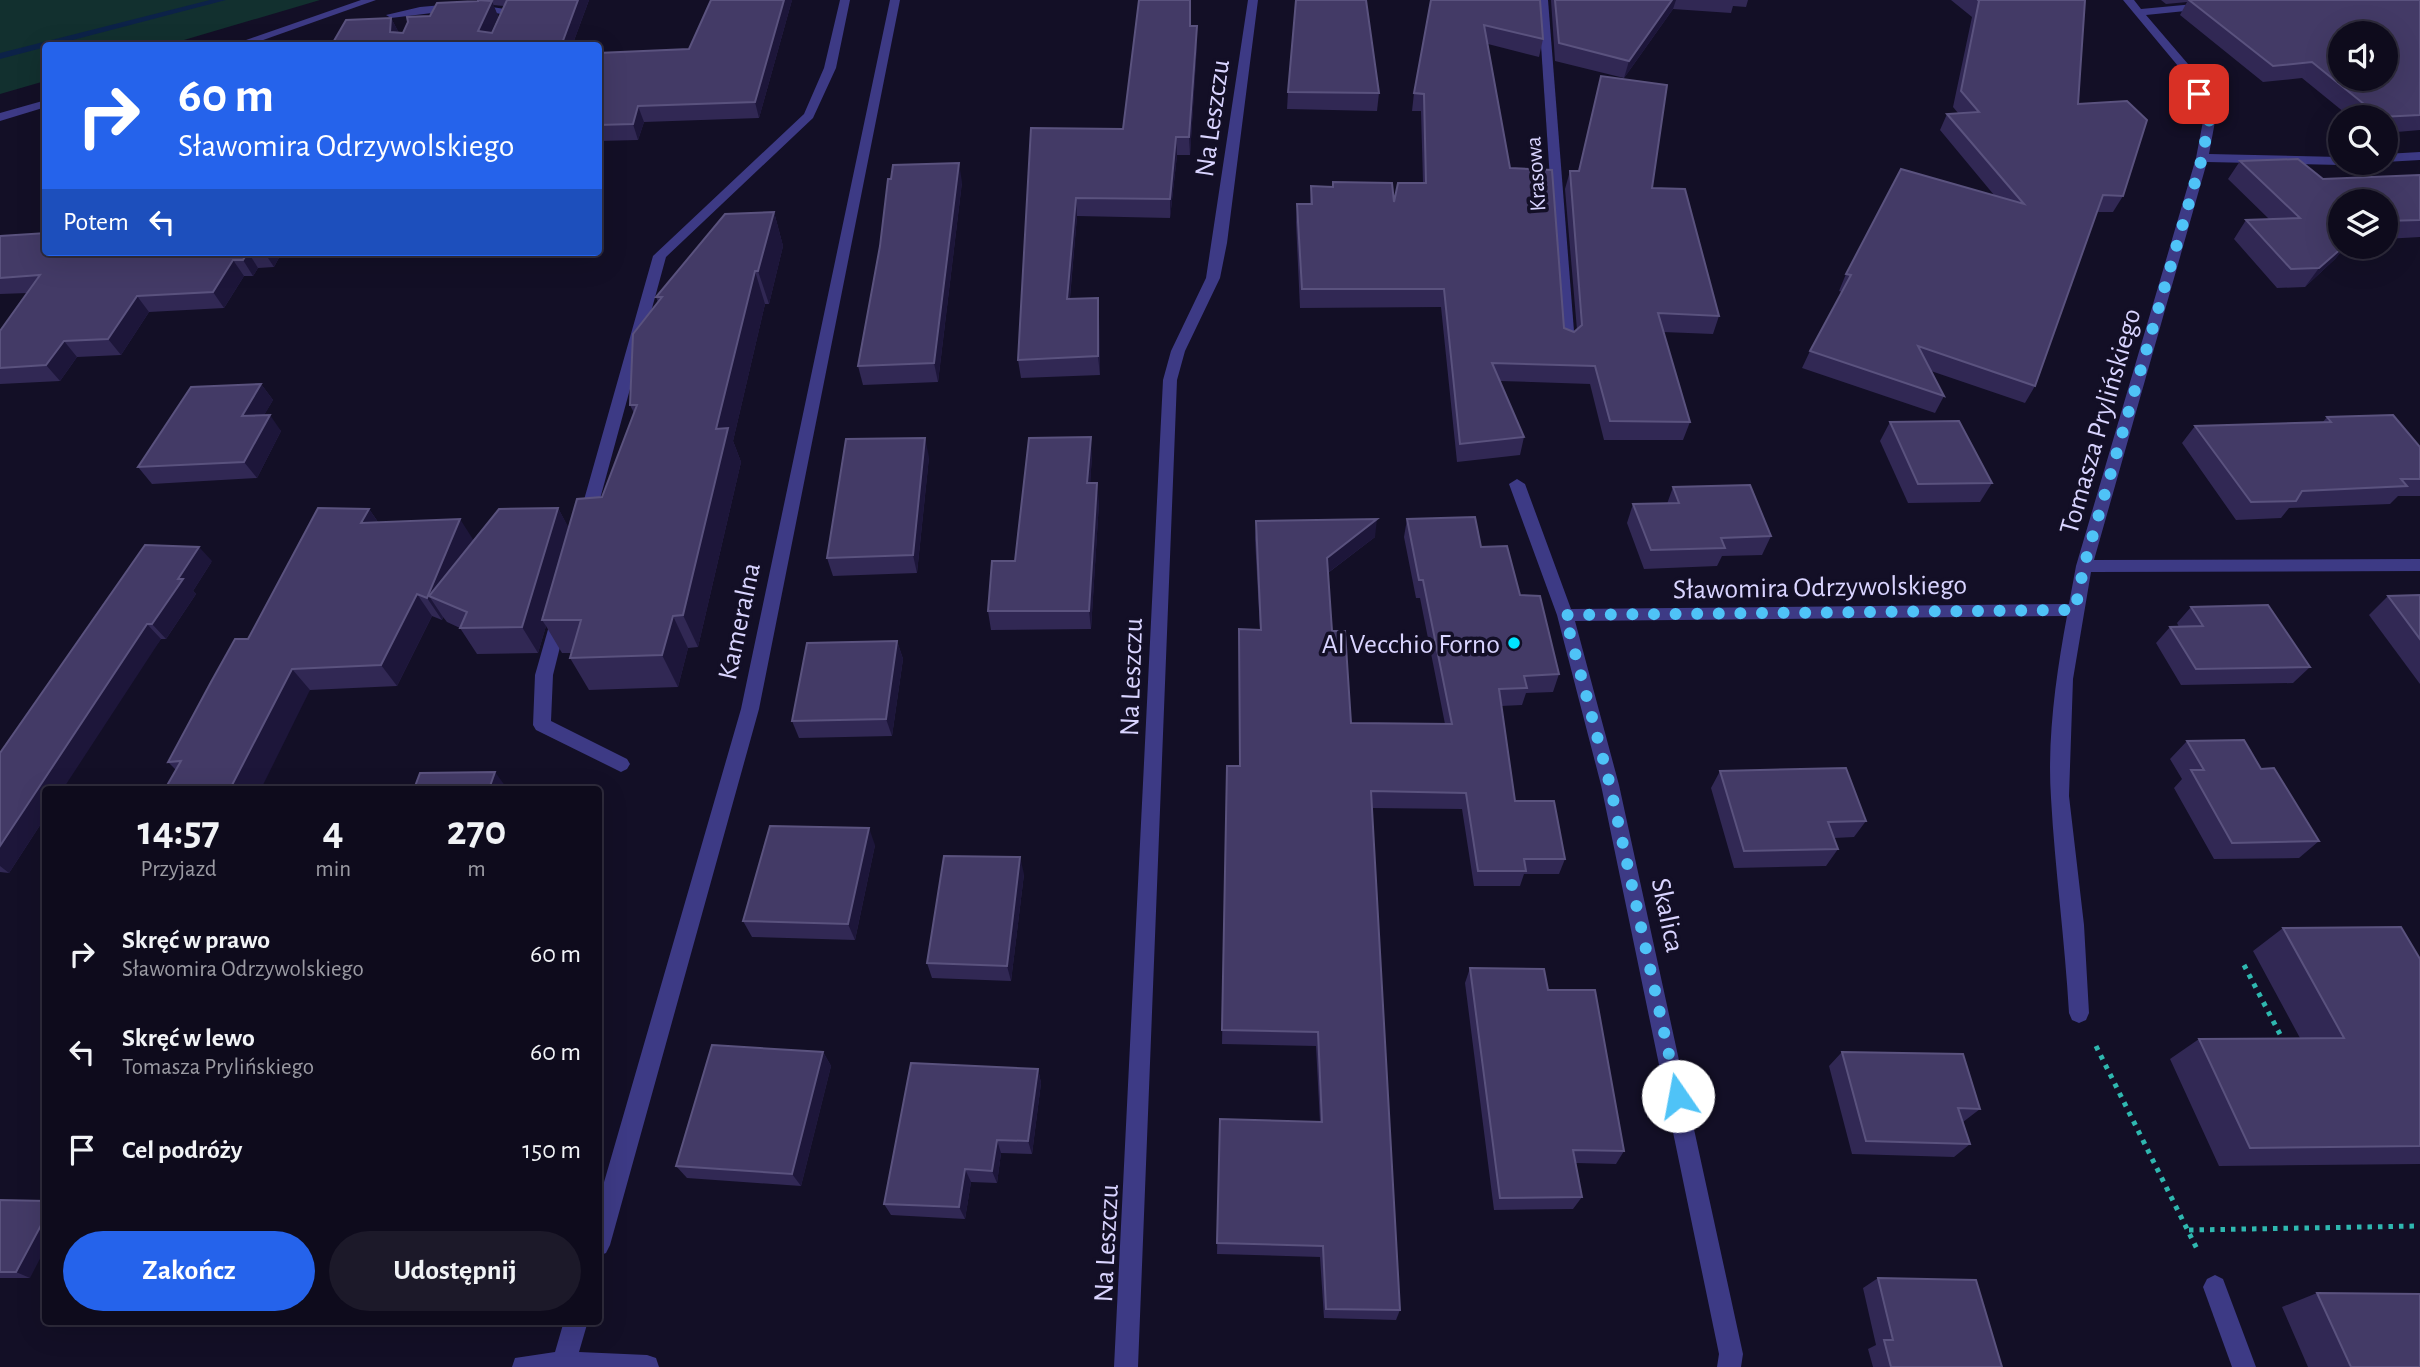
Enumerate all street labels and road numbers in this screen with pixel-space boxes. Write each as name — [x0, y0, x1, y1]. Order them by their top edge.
street label: Na Leszczu — [1191, 58, 1235, 179]
street label: Krasowa — [1522, 135, 1551, 212]
street label: Tomasza Prylińskiego — [2055, 305, 2147, 538]
street label: Kameralna — [714, 560, 766, 683]
street label: Sławomira Odrzywolskiego — [1673, 571, 1967, 605]
street label: Na Leszczu — [1116, 617, 1148, 737]
street label: Skalica — [1646, 876, 1689, 955]
street label: Na Leszczu — [1090, 1183, 1124, 1303]

